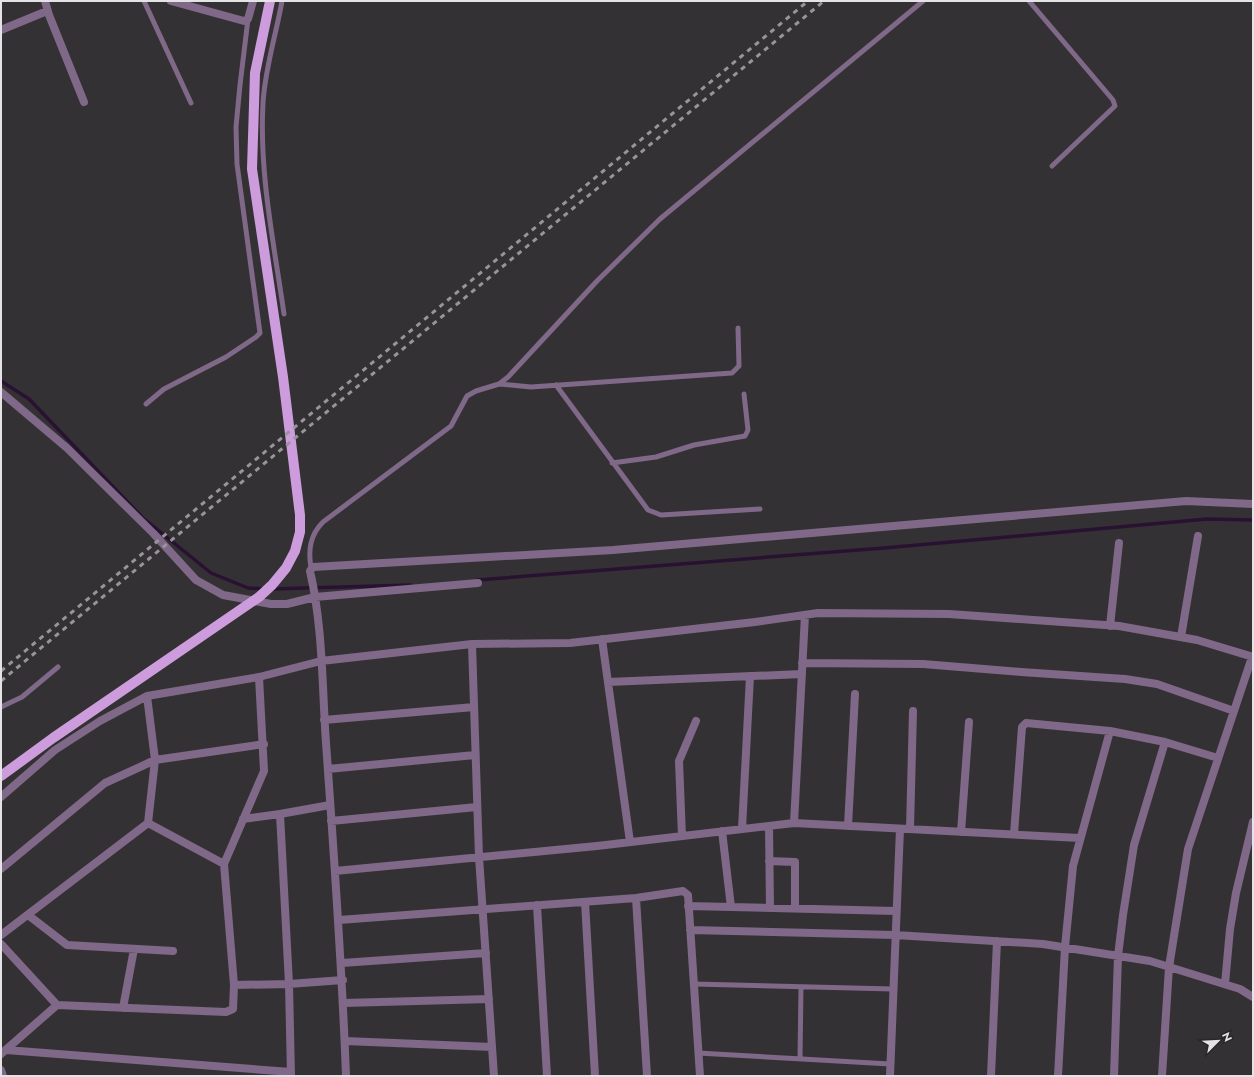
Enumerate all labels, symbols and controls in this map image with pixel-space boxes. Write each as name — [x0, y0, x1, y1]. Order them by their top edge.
north arrow — [1198, 1021, 1238, 1061]
text: N — [1218, 1030, 1236, 1044]

